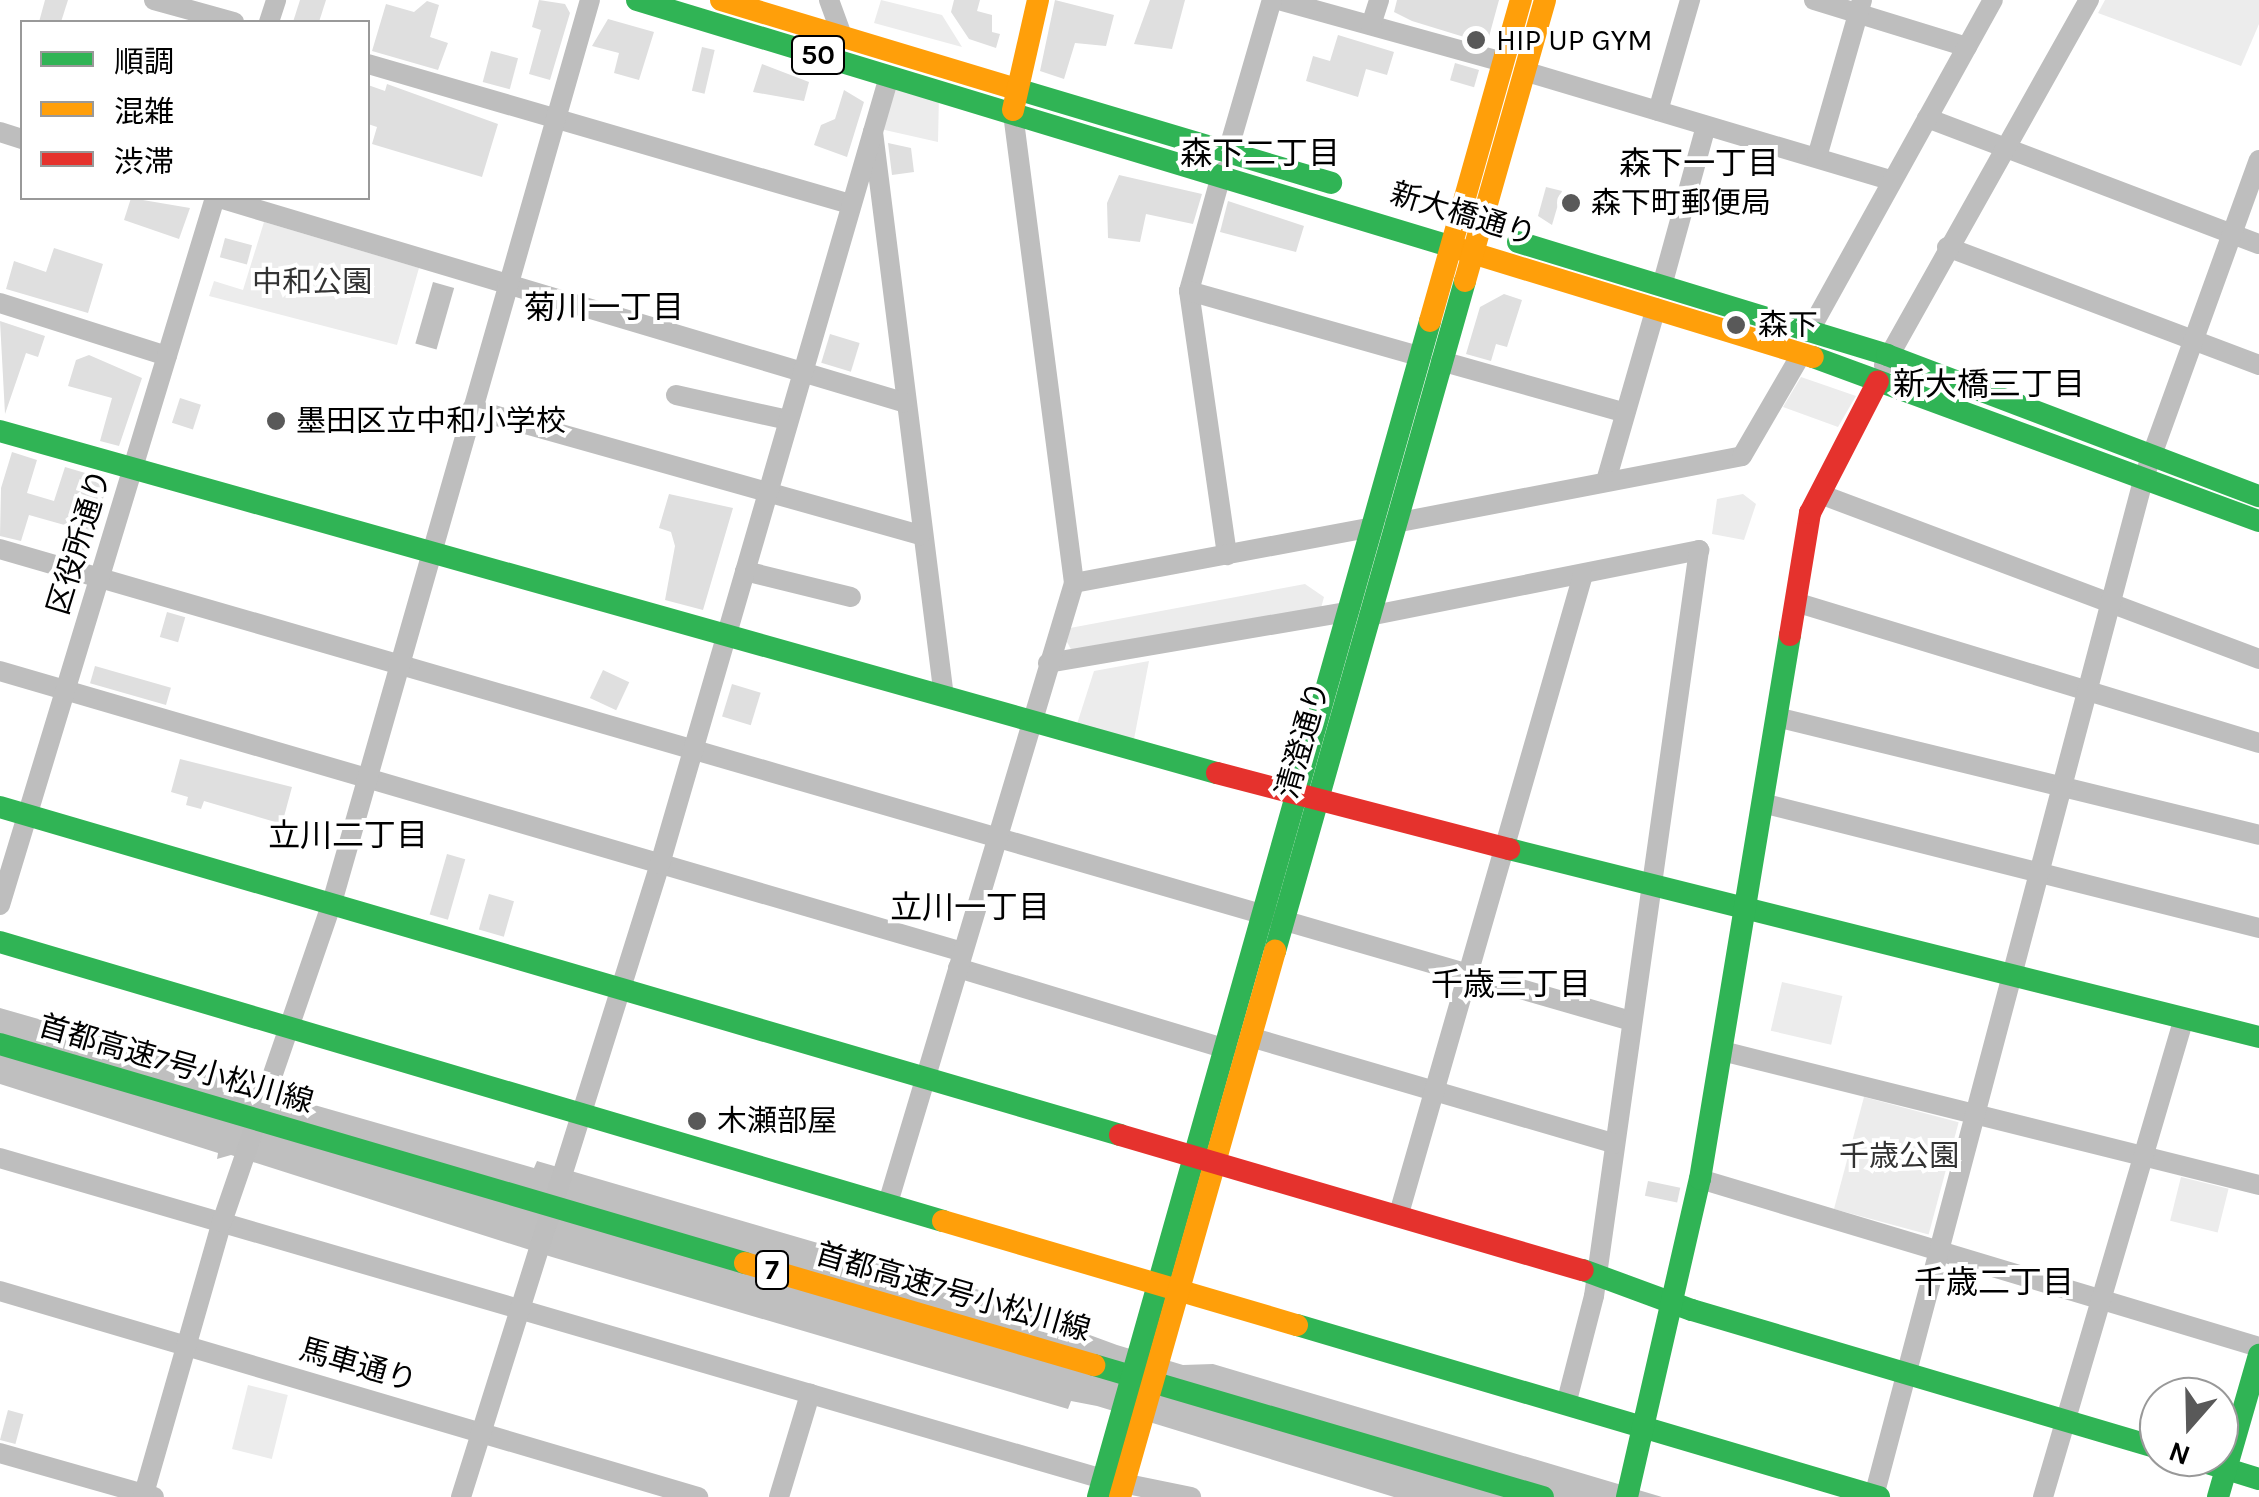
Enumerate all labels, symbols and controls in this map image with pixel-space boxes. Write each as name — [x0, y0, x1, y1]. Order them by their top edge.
legend — [20, 20, 370, 200]
place label: HIP UP GYM — [1496, 22, 1653, 58]
marker: HIP UP GYM — [1465, 29, 1487, 51]
road number: 50 — [790, 32, 846, 78]
text: 順調 — [114, 44, 174, 80]
text: 混雑 — [114, 94, 174, 130]
district label: 森下二丁目 — [1180, 135, 1340, 173]
text: 渋滞 — [114, 144, 174, 180]
district label: 森下一丁目 — [1619, 145, 1779, 183]
street label: 新大橋通り — [1386, 175, 1540, 253]
place label: 森下町郵便局 — [1591, 185, 1771, 221]
marker: 森下町郵便局 — [1560, 192, 1582, 214]
park label: 中和公園 — [252, 264, 372, 300]
district label: 菊川一丁目 — [524, 289, 684, 327]
place label: 森下 — [1758, 307, 1818, 343]
marker: 森下 — [1723, 312, 1749, 338]
district label: 新大橋三丁目 — [1893, 366, 2085, 404]
place label: 墨田区立中和小学校 — [296, 403, 566, 439]
marker: 墨田区立中和小学校 — [265, 410, 287, 432]
street label: 区役所通り — [40, 465, 118, 619]
street label: 清澄通り — [1269, 677, 1337, 803]
district label: 立川二丁目 — [268, 817, 428, 855]
district label: 立川一丁目 — [890, 889, 1050, 927]
district label: 千歳三丁目 — [1431, 966, 1591, 1004]
street label: 首都高速7号小松川線 — [34, 1008, 318, 1120]
place label: 木瀬部屋 — [717, 1103, 837, 1139]
marker: 木瀬部屋 — [686, 1110, 708, 1132]
park label: 千歳公園 — [1839, 1138, 1959, 1174]
street label: 首都高速7号小松川線 — [811, 1236, 1095, 1348]
road number: 7 — [754, 1247, 790, 1293]
district label: 千歳二丁目 — [1914, 1264, 2074, 1302]
street label: 馬車通り — [295, 1331, 421, 1399]
north arrow — [2139, 1377, 2239, 1477]
text: N — [2164, 1435, 2194, 1473]

